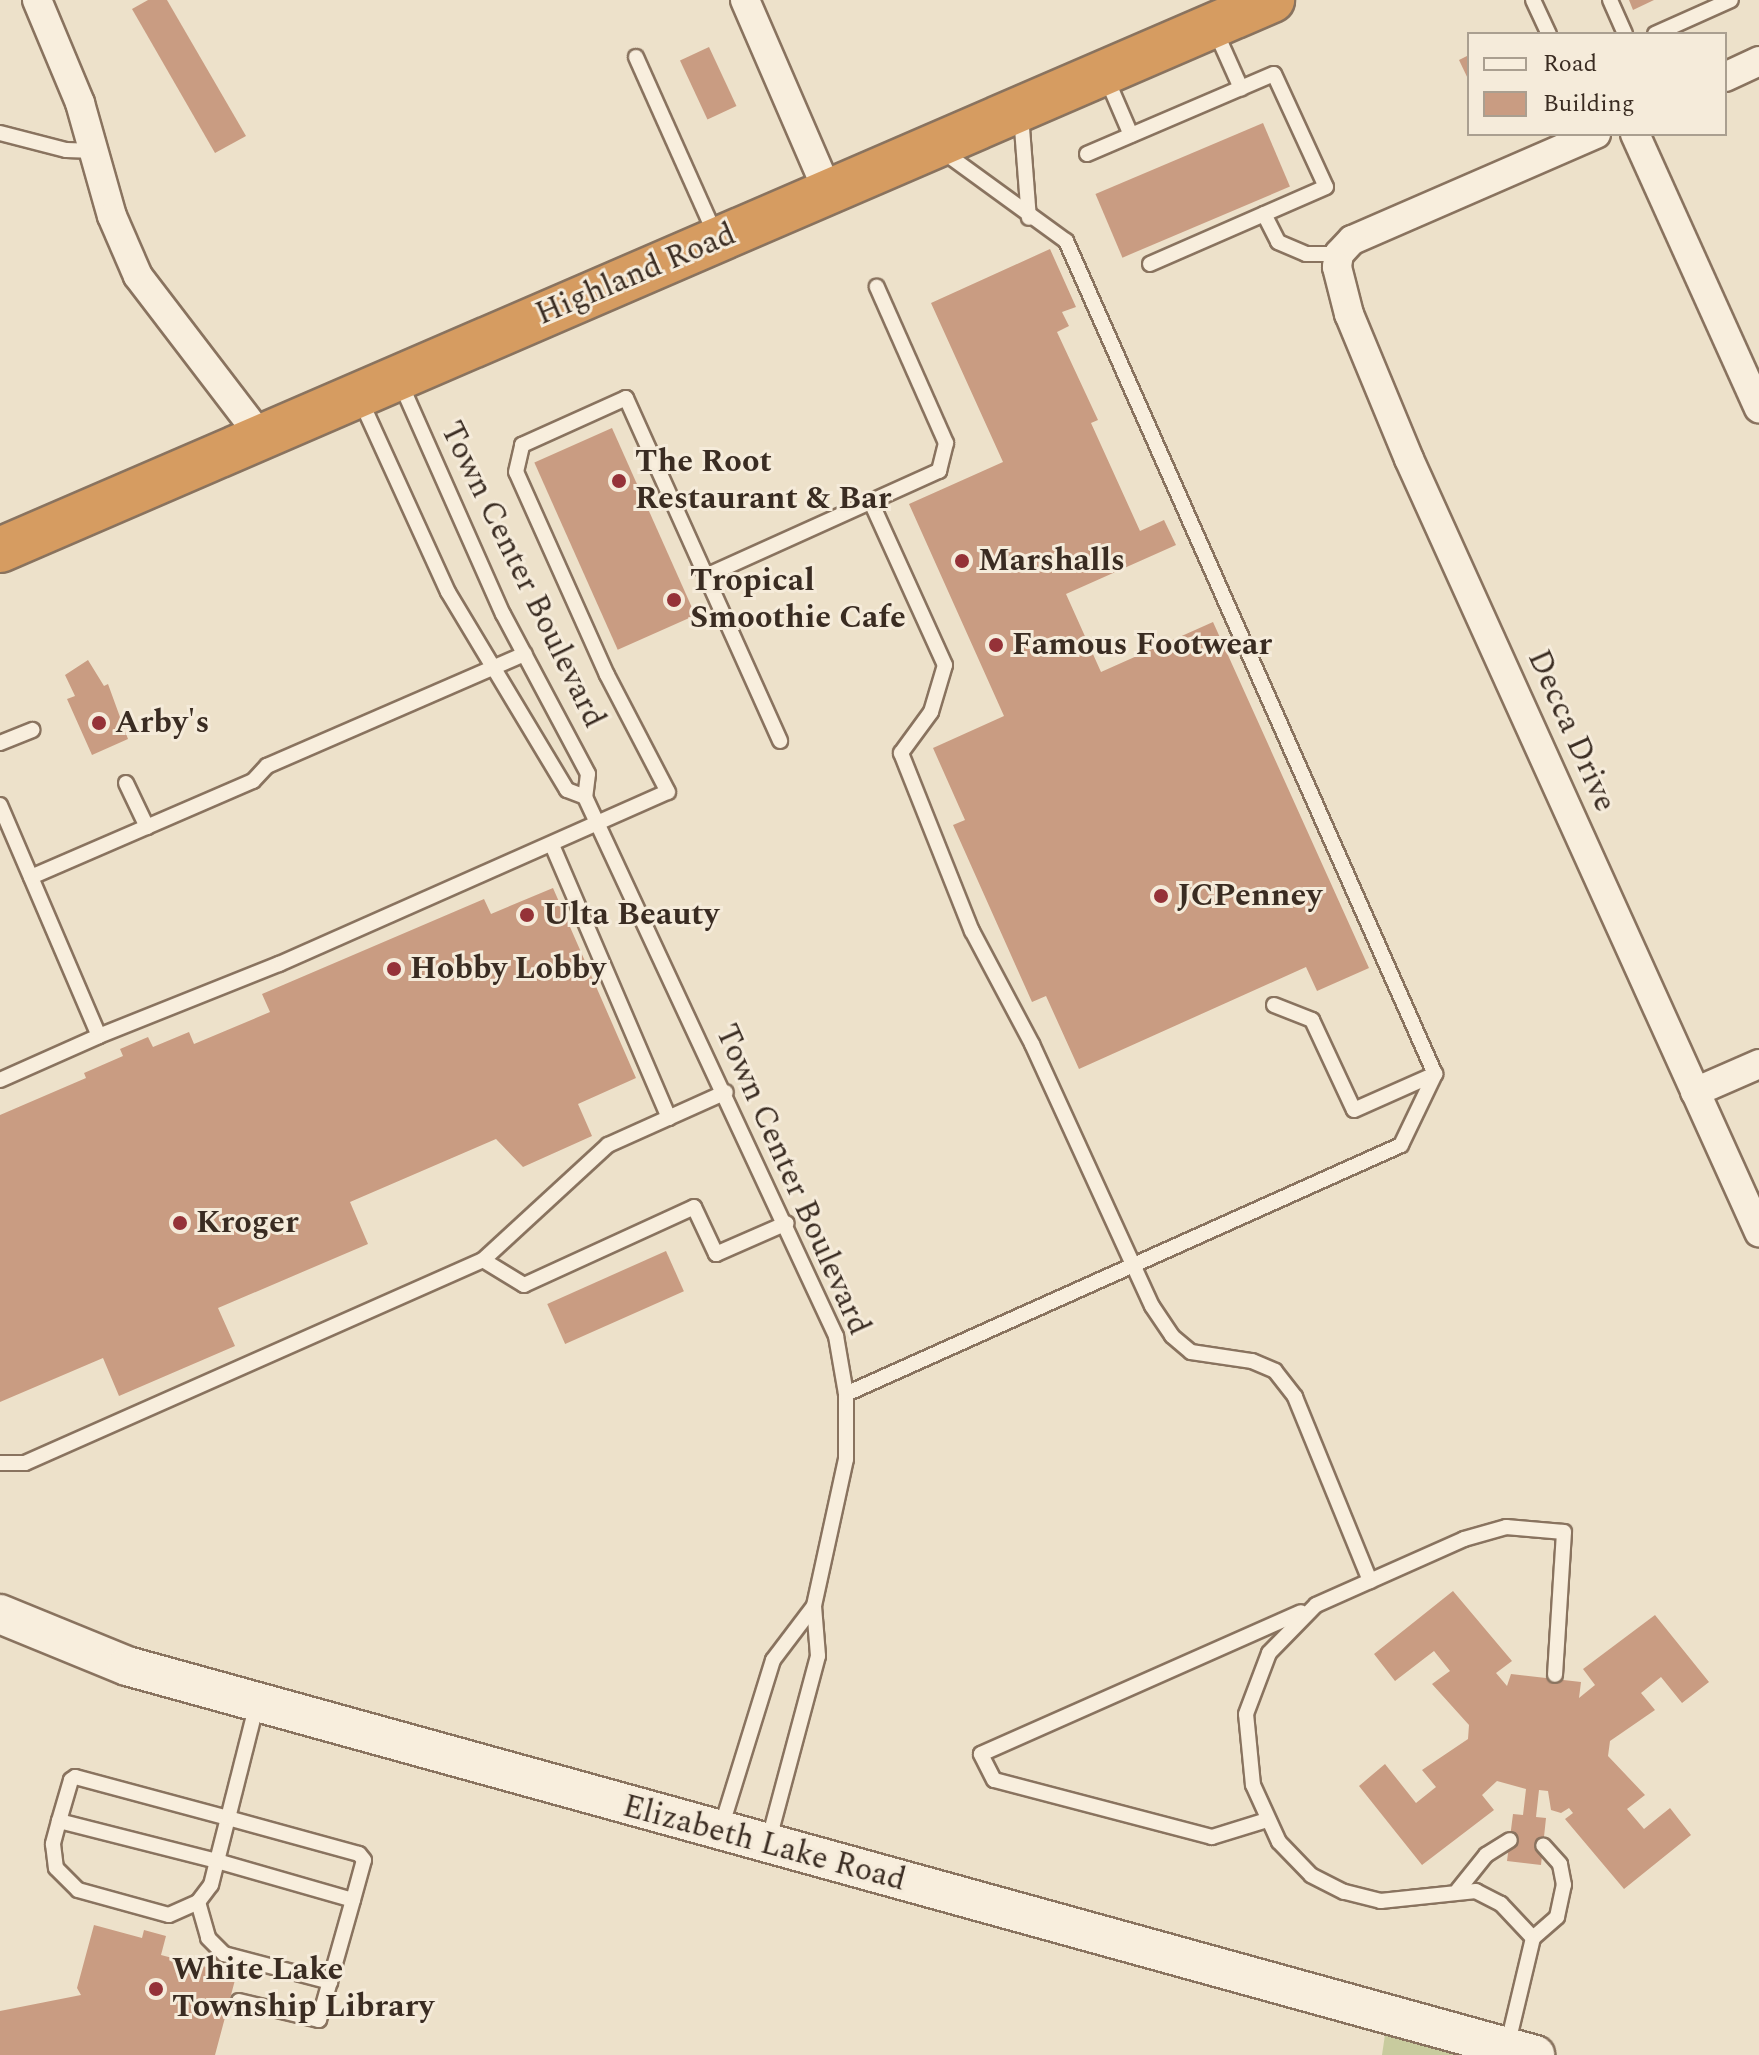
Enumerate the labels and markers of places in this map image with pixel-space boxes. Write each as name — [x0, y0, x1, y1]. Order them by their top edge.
place label: The Root Restaurant & Bar — [635, 444, 891, 519]
marker: The Root Restaurant & Bar — [610, 472, 628, 490]
place label: Marshalls — [978, 542, 1125, 580]
marker: Marshalls — [953, 552, 971, 570]
place label: Tropical Smoothie Cafe — [690, 563, 906, 638]
marker: Tropical Smoothie Cafe — [665, 591, 683, 609]
place label: Famous Footwear — [1012, 626, 1272, 664]
marker: Famous Footwear — [987, 636, 1005, 654]
place label: Arby's — [115, 704, 209, 742]
marker: Arby's — [90, 714, 108, 732]
place label: JCPenney — [1177, 877, 1322, 915]
marker: JCPenney — [1152, 887, 1170, 905]
place label: Ulta Beauty — [543, 896, 719, 934]
marker: Ulta Beauty — [518, 906, 536, 924]
place label: Hobby Lobby — [410, 950, 606, 988]
marker: Hobby Lobby — [385, 960, 403, 978]
place label: Kroger — [196, 1204, 299, 1242]
marker: Kroger — [171, 1214, 189, 1232]
place label: White Lake Township Library — [172, 1952, 434, 2027]
marker: White Lake Township Library — [147, 1980, 165, 1998]

